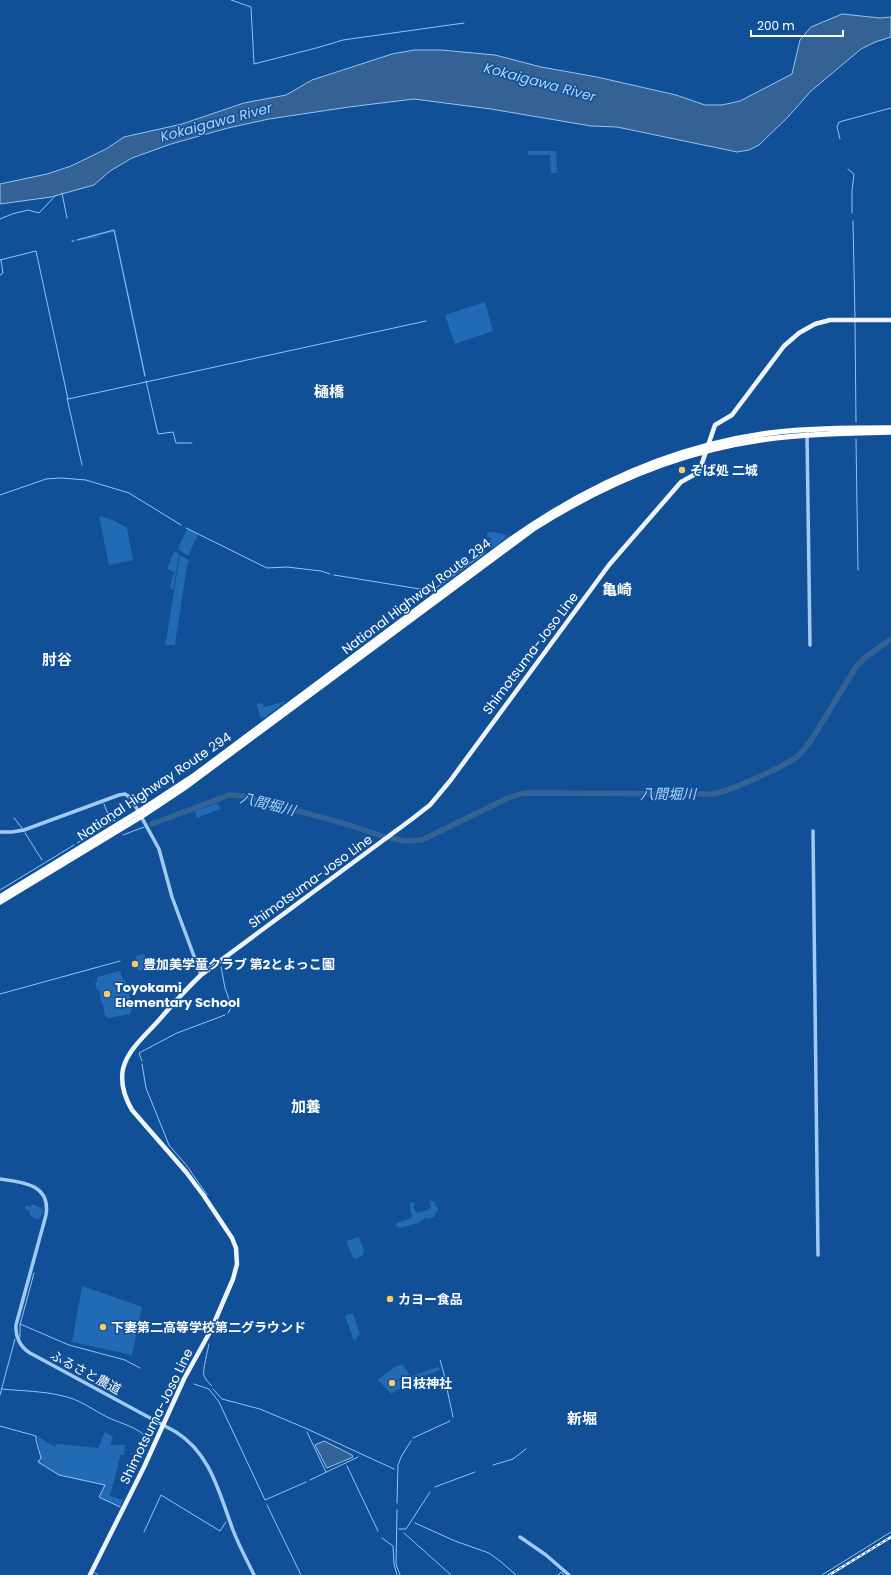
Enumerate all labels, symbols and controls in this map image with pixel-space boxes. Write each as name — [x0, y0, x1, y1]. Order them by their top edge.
scale bar — [751, 12, 843, 38]
text: 200 m — [757, 17, 795, 34]
water label: Kokaigawa River — [482, 57, 599, 107]
water label: Kokaigawa River — [158, 97, 275, 147]
district label: 樋橋 — [314, 381, 345, 402]
place label: そば処 二城 — [690, 461, 758, 480]
marker: そば処 二城 — [677, 465, 687, 475]
street label: National Highway Route 294 — [338, 534, 495, 659]
district label: 亀崎 — [602, 579, 632, 600]
street label: Shimotsuma-Joso Line — [478, 588, 583, 719]
district label: 肘谷 — [42, 649, 72, 670]
street label: National Highway Route 294 — [73, 728, 235, 845]
water label: 八間堀川 — [640, 784, 698, 804]
water label: 八間堀川 — [238, 788, 300, 821]
street label: Shimotsuma-Joso Line — [244, 830, 376, 933]
place label: 豊加美学童クラブ 第2とよっこ園 — [143, 955, 335, 974]
marker: 豊加美学童クラブ 第2とよっこ園 — [130, 959, 140, 969]
place label: Toyokami Elementary School — [115, 978, 240, 1012]
marker: Toyokami Elementary School — [102, 989, 112, 999]
district label: 加養 — [291, 1096, 321, 1117]
place label: カヨー食品 — [398, 1290, 463, 1309]
marker: カヨー食品 — [385, 1294, 395, 1304]
place label: 下妻第二高等学校第二グラウンド — [111, 1318, 306, 1337]
marker: 下妻第二高等学校第二グラウンド — [98, 1322, 108, 1332]
street label: Shimotsuma-Joso Line — [115, 1345, 198, 1487]
street label: ふるさと農道 — [47, 1346, 125, 1399]
place label: 日枝神社 — [400, 1374, 452, 1393]
marker: 日枝神社 — [387, 1378, 397, 1388]
district label: 新堀 — [567, 1408, 597, 1429]

